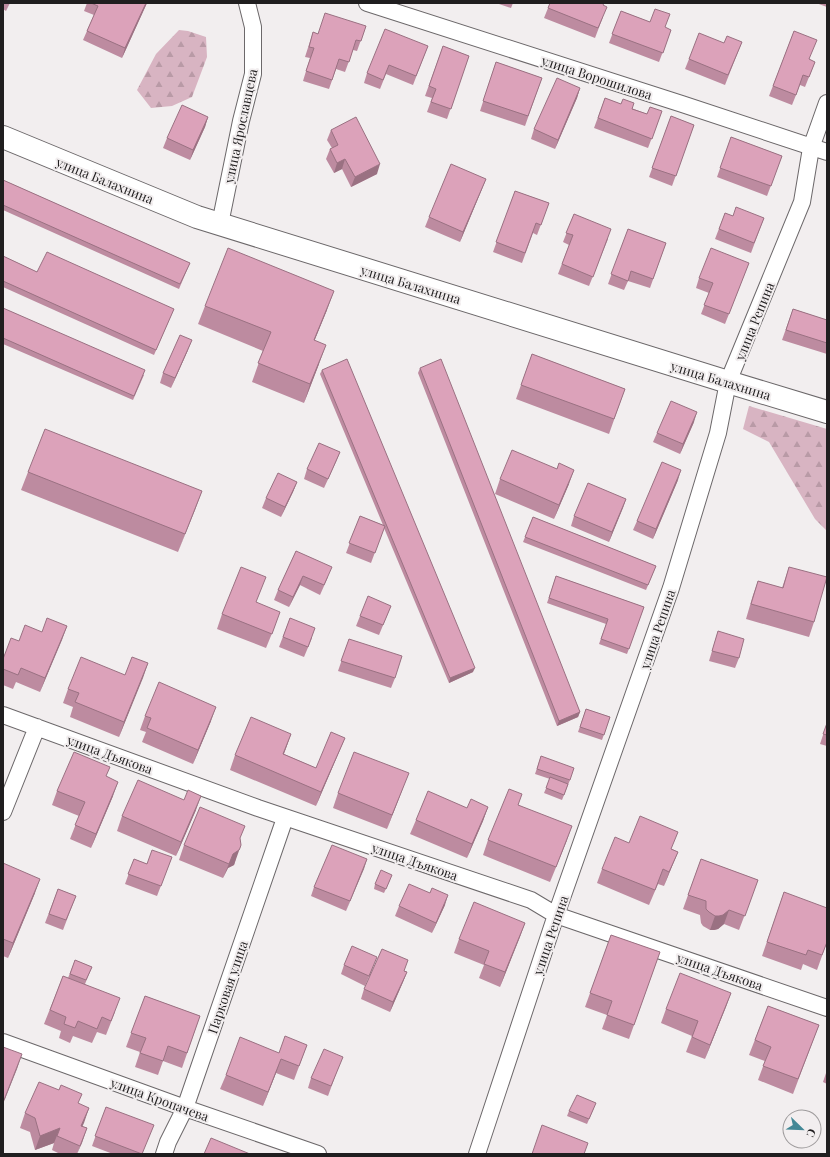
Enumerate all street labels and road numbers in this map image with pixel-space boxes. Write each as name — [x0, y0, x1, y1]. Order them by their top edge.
street label: улица Ворошилова — [539, 51, 655, 103]
street label: улица Ярославцева — [219, 67, 261, 186]
street label: улица Балахнина — [53, 152, 157, 207]
street label: улица Балахнина — [358, 260, 464, 307]
street label: улица Репина — [730, 279, 778, 364]
street label: улица Балахнина — [668, 356, 774, 403]
street label: улица Репина — [635, 587, 679, 672]
street label: улица Дъякова — [64, 730, 156, 778]
street label: улица Дъякова — [369, 838, 461, 884]
street label: улица Репина — [528, 893, 572, 978]
street label: Парковая улица — [203, 938, 251, 1036]
street label: улица Дъякова — [674, 948, 766, 994]
street label: улица Кропачева — [108, 1073, 212, 1125]

